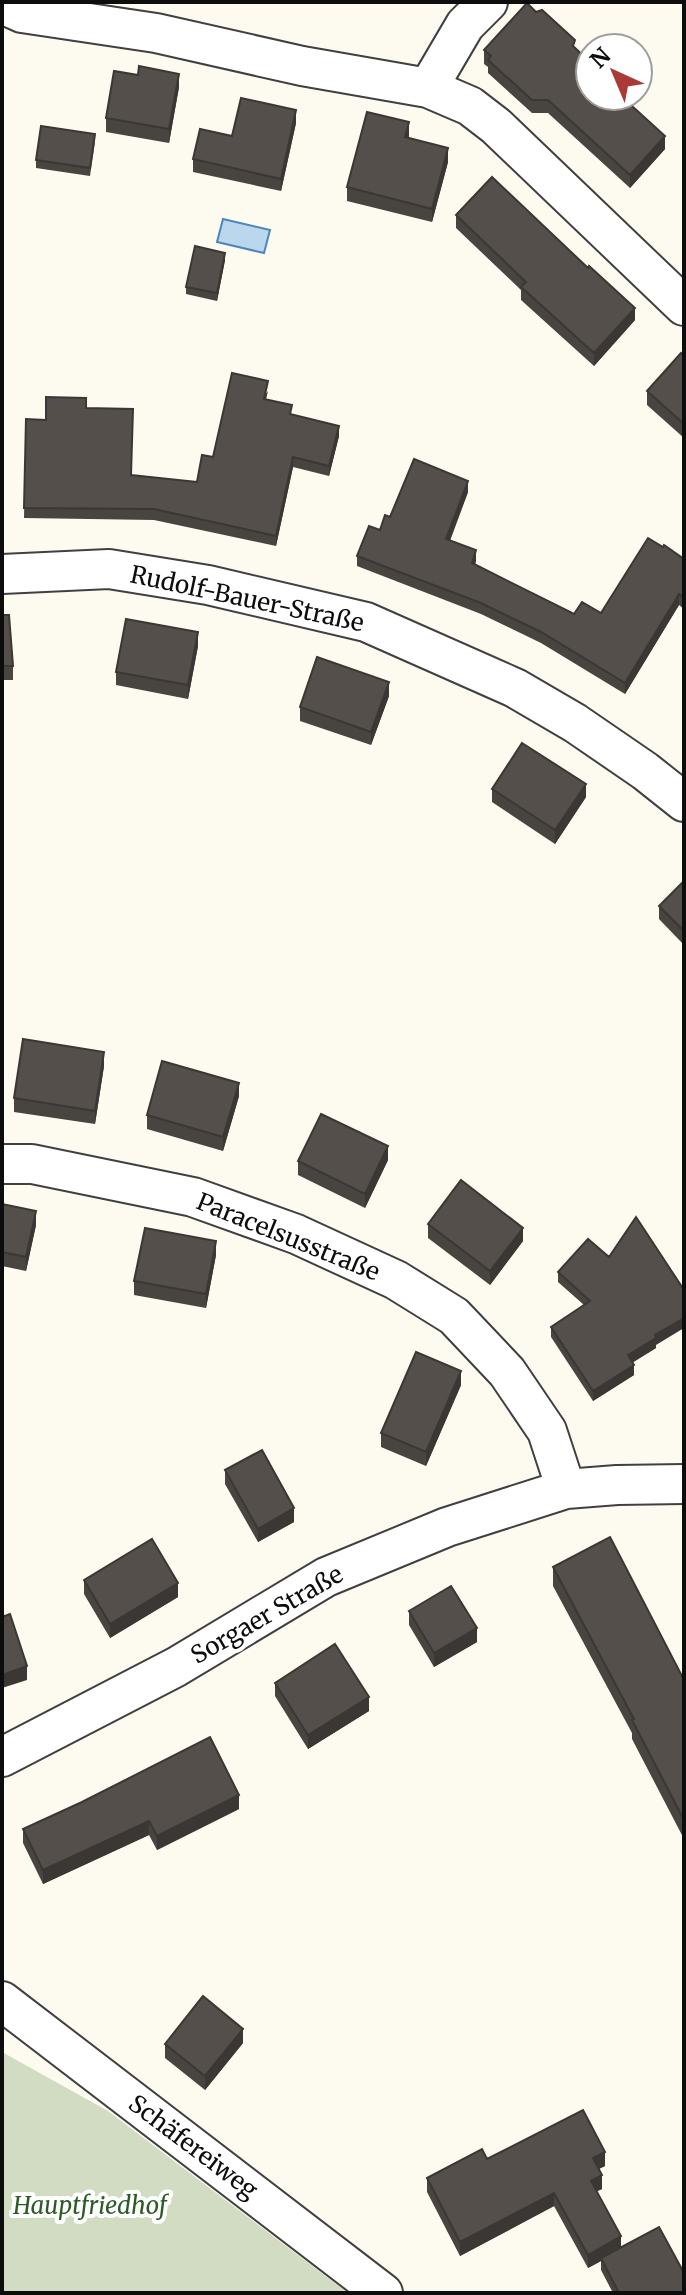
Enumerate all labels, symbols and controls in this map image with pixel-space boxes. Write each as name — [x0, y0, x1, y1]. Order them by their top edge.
north arrow — [574, 32, 654, 112]
text: N — [584, 41, 617, 74]
street label: Rudolf-Bauer-Straße — [127, 559, 367, 638]
street label: Paracelsusstraße — [192, 1186, 384, 1287]
street label: Sorgaer Straße — [185, 1558, 348, 1671]
street label: Schäfereiweg — [123, 2088, 264, 2206]
park label: Hauptfriedhof — [12, 2190, 170, 2221]

